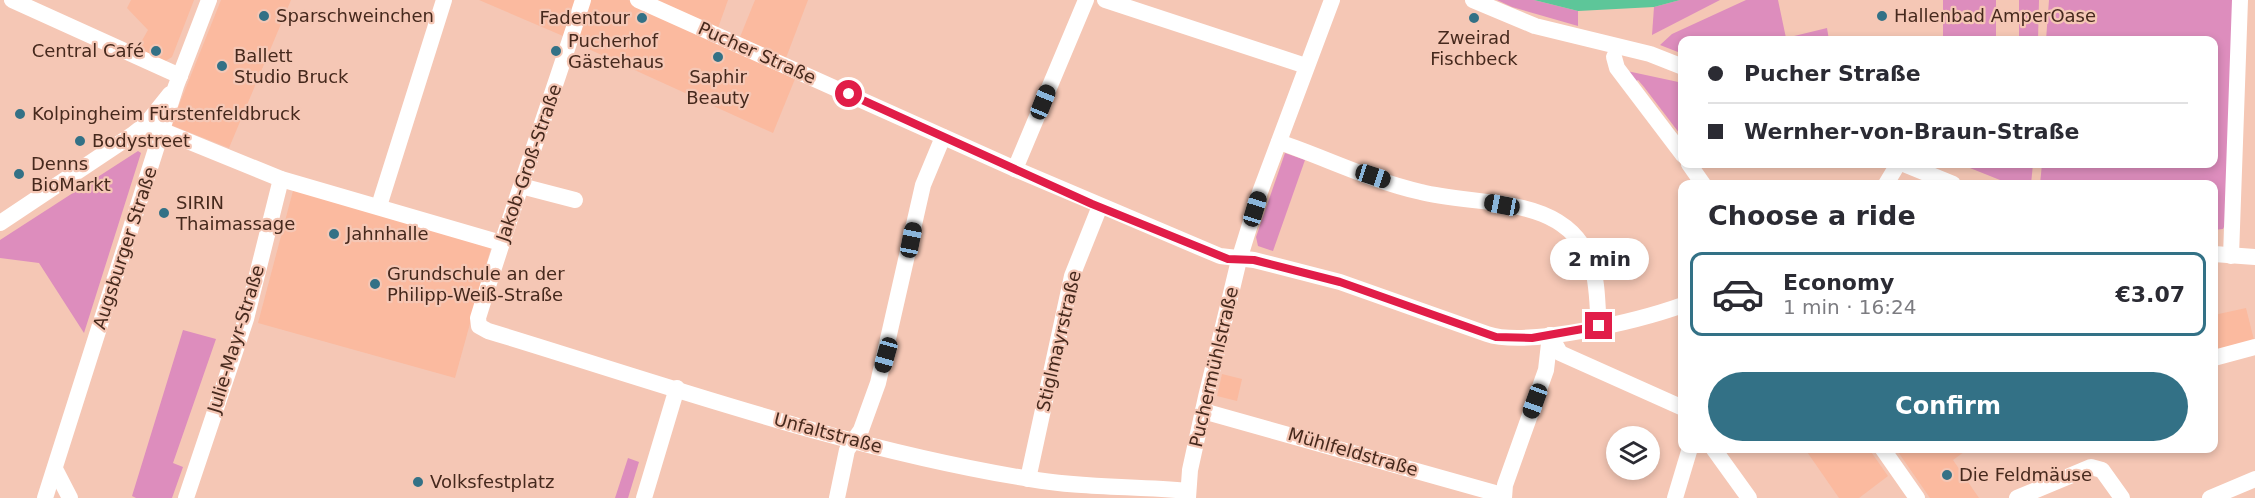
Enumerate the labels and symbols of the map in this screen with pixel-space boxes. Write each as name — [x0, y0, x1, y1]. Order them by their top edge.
place label: Sparschweinchen — [276, 5, 434, 26]
place label: Hallenbad AmperOase — [1894, 5, 2096, 26]
place label: Fadentour — [539, 7, 631, 28]
marker: Sparschweinchen — [257, 9, 271, 23]
marker: Hallenbad AmperOase — [1875, 9, 1889, 23]
marker: Fadentour — [635, 11, 649, 25]
marker: Zweirad Fischbeck — [1467, 11, 1481, 25]
street label: Pucher Straße — [695, 17, 819, 88]
place label: Zweirad Fischbeck — [1430, 27, 1518, 69]
place label: Pucherhof Gästehaus — [568, 30, 664, 72]
place label: Central Café — [32, 40, 144, 61]
marker: Central Café — [149, 44, 163, 58]
marker: Pucherhof Gästehaus — [549, 44, 563, 58]
place label: Ballett Studio Bruck — [234, 45, 349, 87]
marker: Saphir Beauty — [711, 50, 725, 64]
marker: Ballett Studio Bruck — [215, 59, 229, 73]
place label: Saphir Beauty — [686, 66, 750, 108]
route start — [835, 80, 862, 107]
street label: Jakob-Groß-Straße — [491, 81, 565, 245]
car — [1028, 82, 1058, 122]
place label: Kolpingheim Fürstenfeldbruck — [32, 103, 301, 124]
marker: Kolpingheim Fürstenfeldbruck — [13, 107, 27, 121]
place label: Bodystreet — [92, 130, 190, 151]
marker: Bodystreet — [73, 134, 87, 148]
place label: Denns BioMarkt — [31, 153, 111, 195]
car — [1353, 162, 1393, 190]
street label: Augsburger Straße — [88, 164, 161, 332]
marker: Denns BioMarkt — [12, 167, 26, 181]
car — [1241, 189, 1269, 229]
place label: SIRIN Thaimassage — [175, 192, 295, 234]
car — [1483, 193, 1521, 217]
marker: SIRIN Thaimassage — [157, 206, 171, 220]
car — [899, 221, 923, 259]
place label: Jahnhalle — [345, 223, 429, 244]
marker: Jahnhalle — [327, 227, 341, 241]
callout: 2 min — [1550, 239, 1648, 281]
street label: Julie-Mayr-Straße — [203, 262, 268, 416]
place label: Grundschule an der Philipp-Weiß-Straße — [387, 263, 565, 305]
street label: Stiglmayrstraße — [1032, 268, 1085, 413]
marker: Grundschule an der Philipp-Weiß-Straße — [368, 277, 382, 291]
street label: Puchermühlstraße — [1185, 285, 1242, 449]
route end — [1585, 312, 1612, 339]
car — [872, 335, 900, 375]
car — [1520, 381, 1550, 421]
street label: Unfaltstraße — [772, 408, 885, 457]
street label: Mühlfeldstraße — [1286, 423, 1421, 480]
place label: Die Feldmäuse — [1959, 464, 2092, 485]
marker: Die Feldmäuse — [1940, 468, 1954, 482]
place label: Volksfestplatz — [430, 471, 555, 492]
marker: Volksfestplatz — [411, 475, 425, 489]

